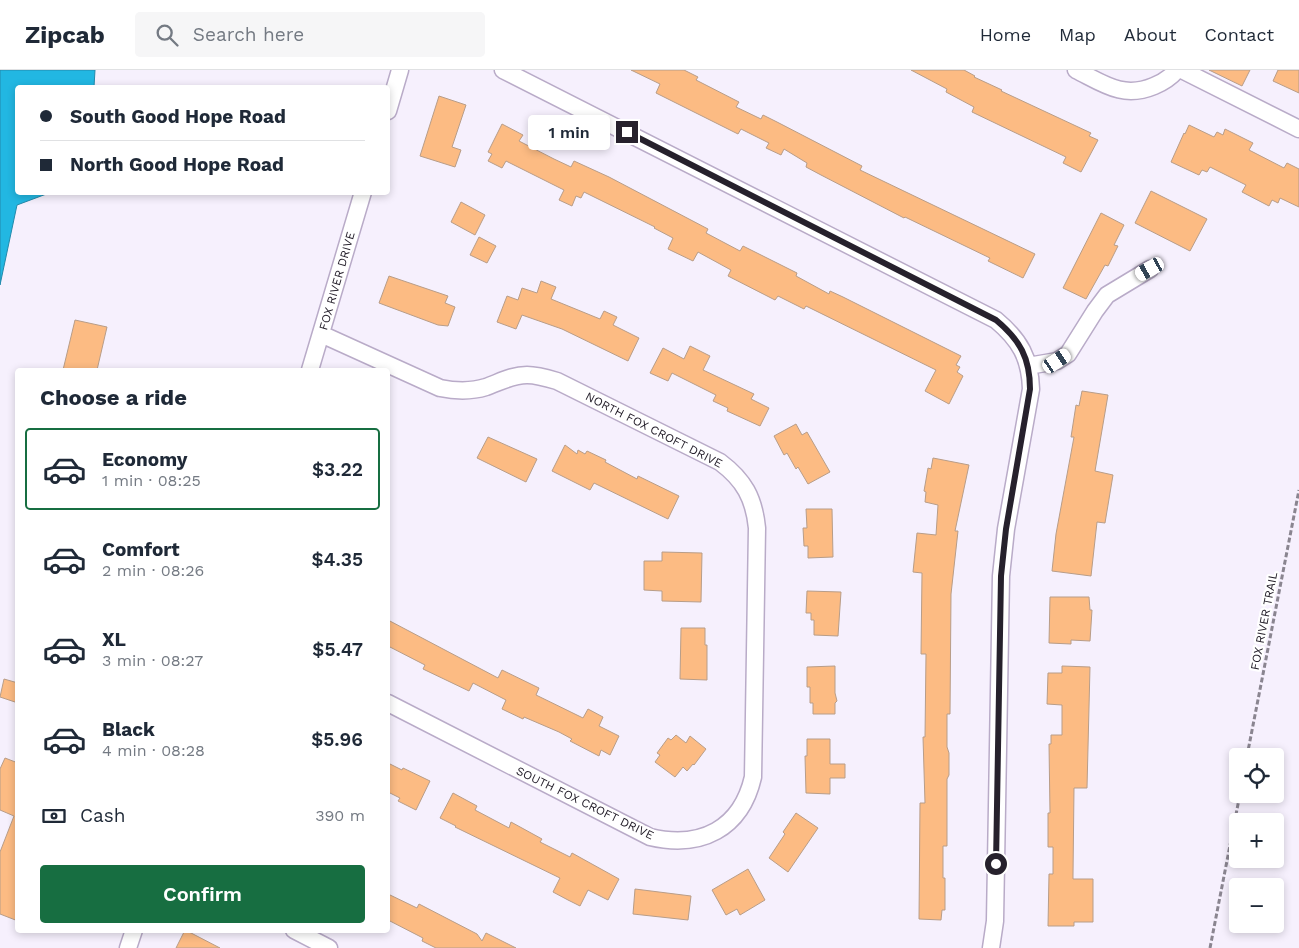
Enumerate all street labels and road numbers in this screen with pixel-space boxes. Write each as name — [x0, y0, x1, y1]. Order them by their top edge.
street label: FOX RIVER DRIVE — [316, 230, 358, 332]
street label: NORTH FOX CROFT DRIVE — [583, 389, 725, 471]
street label: FOX RIVER TRAIL — [1248, 571, 1280, 671]
street label: SOUTH FOX CROFT DRIVE — [514, 764, 656, 843]

